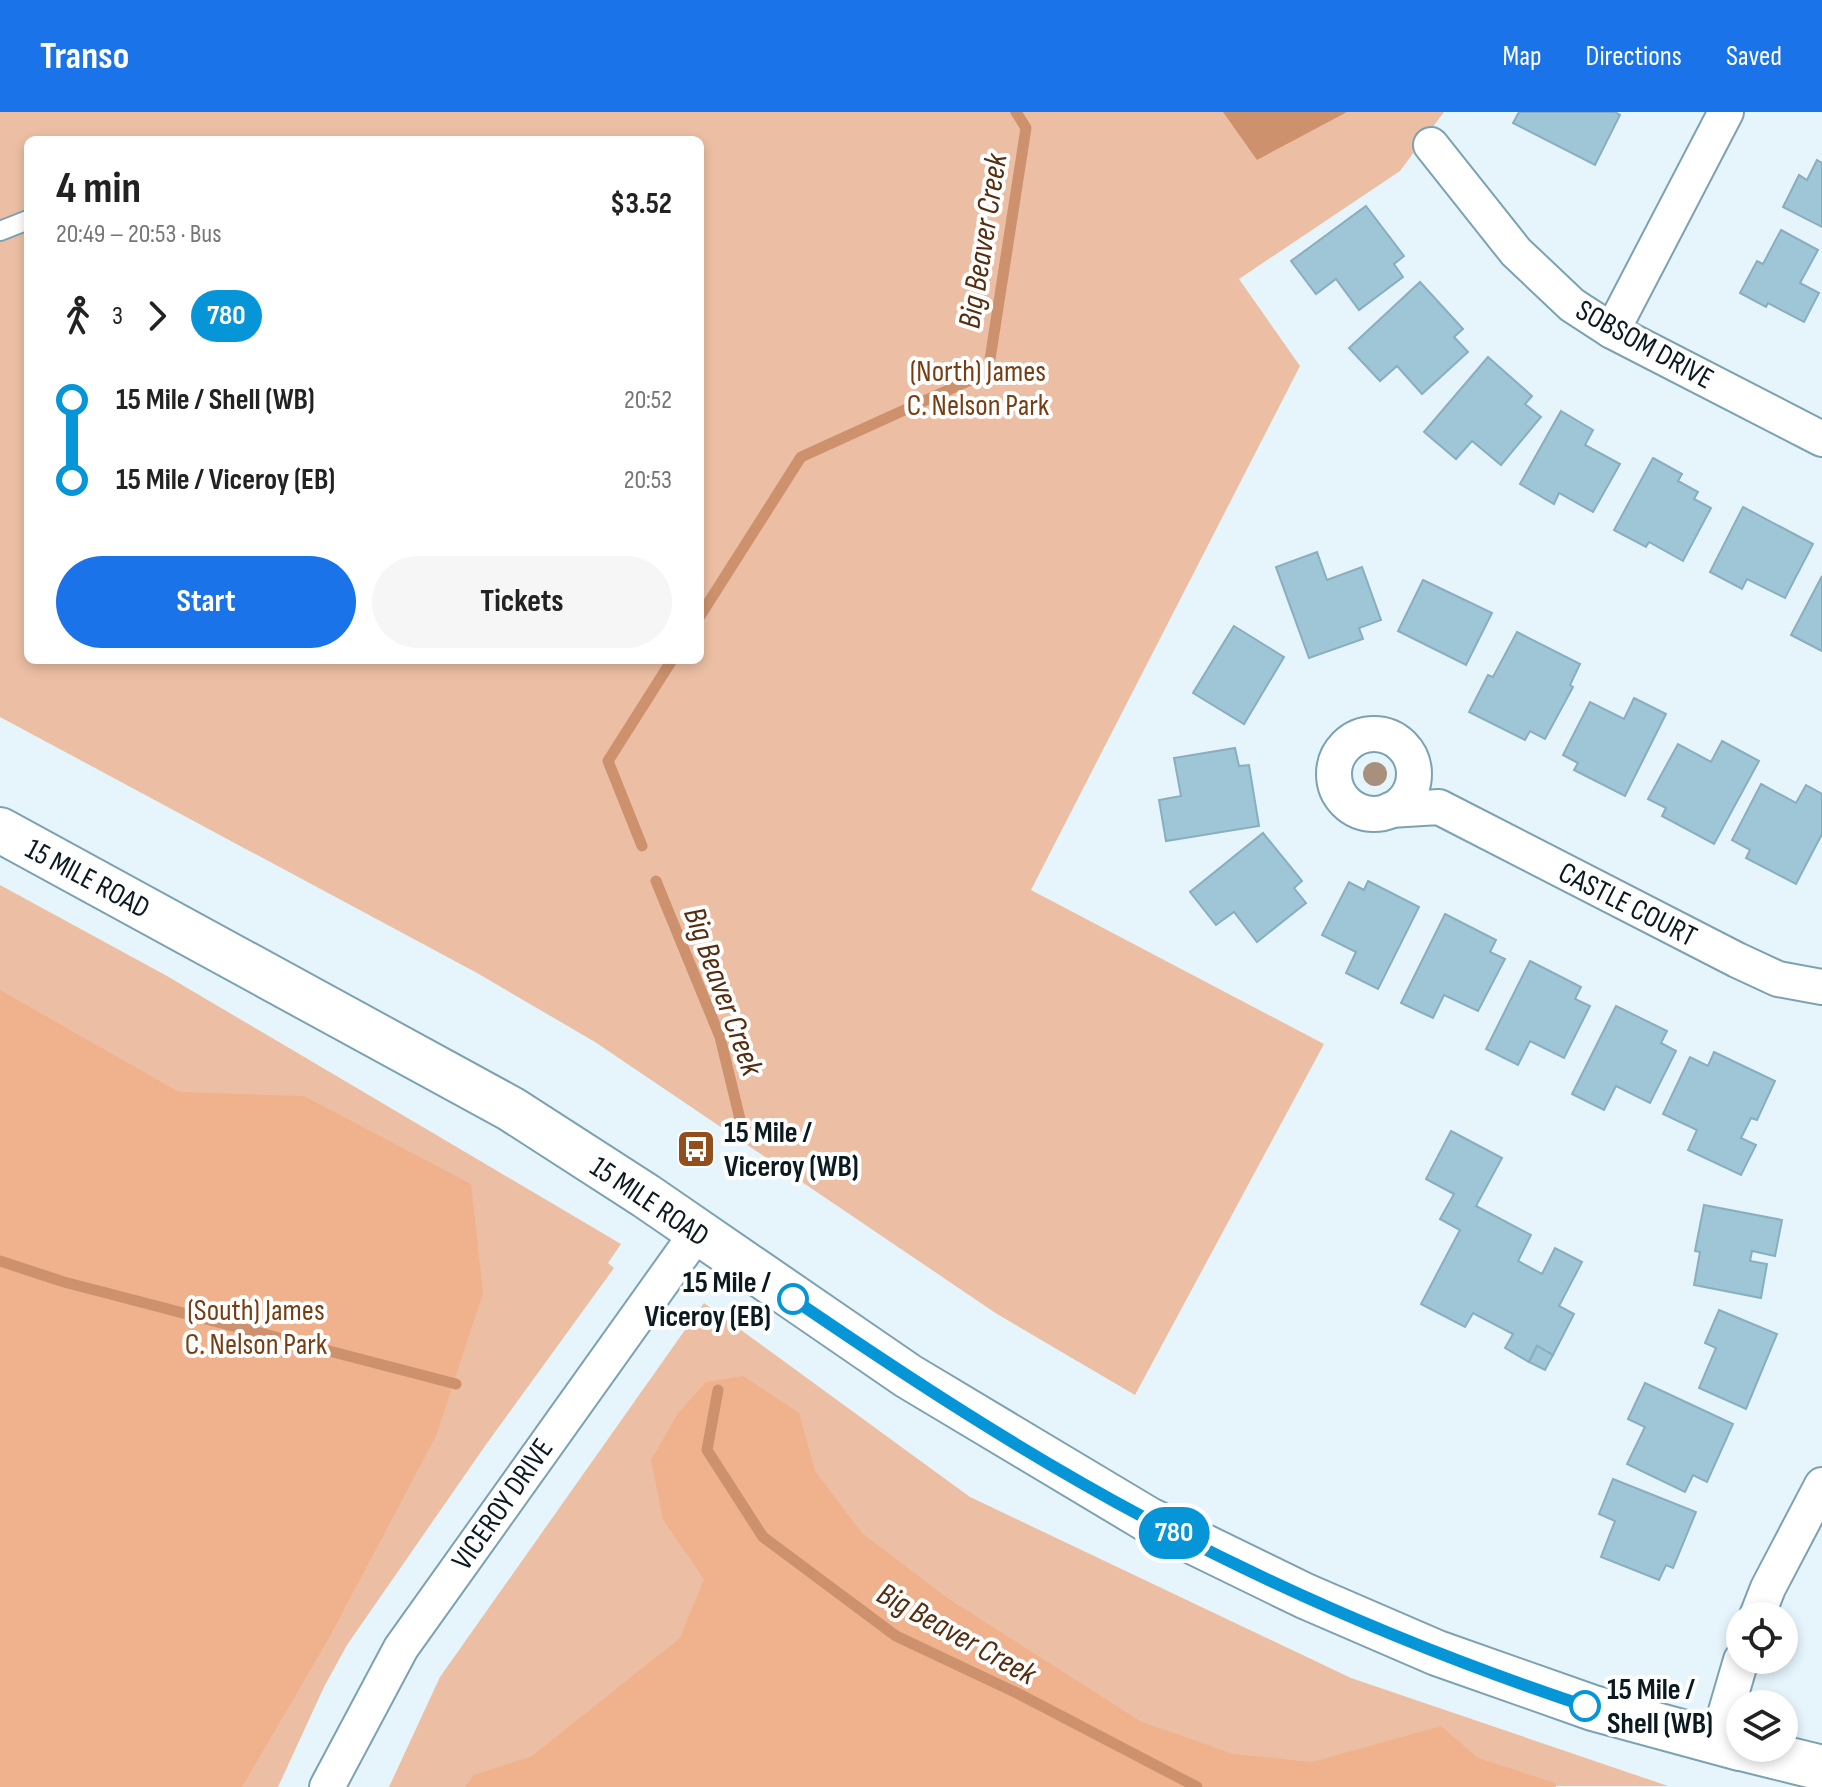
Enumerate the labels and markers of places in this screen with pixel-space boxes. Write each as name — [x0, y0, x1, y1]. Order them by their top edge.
place label: 15 Mile / Viceroy (WB) — [724, 1115, 859, 1185]
bus stop icon: 15 Mile / Viceroy (WB) — [675, 1128, 717, 1170]
place label: 15 Mile / Viceroy (EB) — [645, 1265, 771, 1335]
marker: 15 Mile / Viceroy (EB) — [778, 1284, 808, 1314]
place label: 15 Mile / Shell (WB) — [1607, 1672, 1713, 1742]
marker: 15 Mile / Shell (WB) — [1570, 1691, 1600, 1721]

